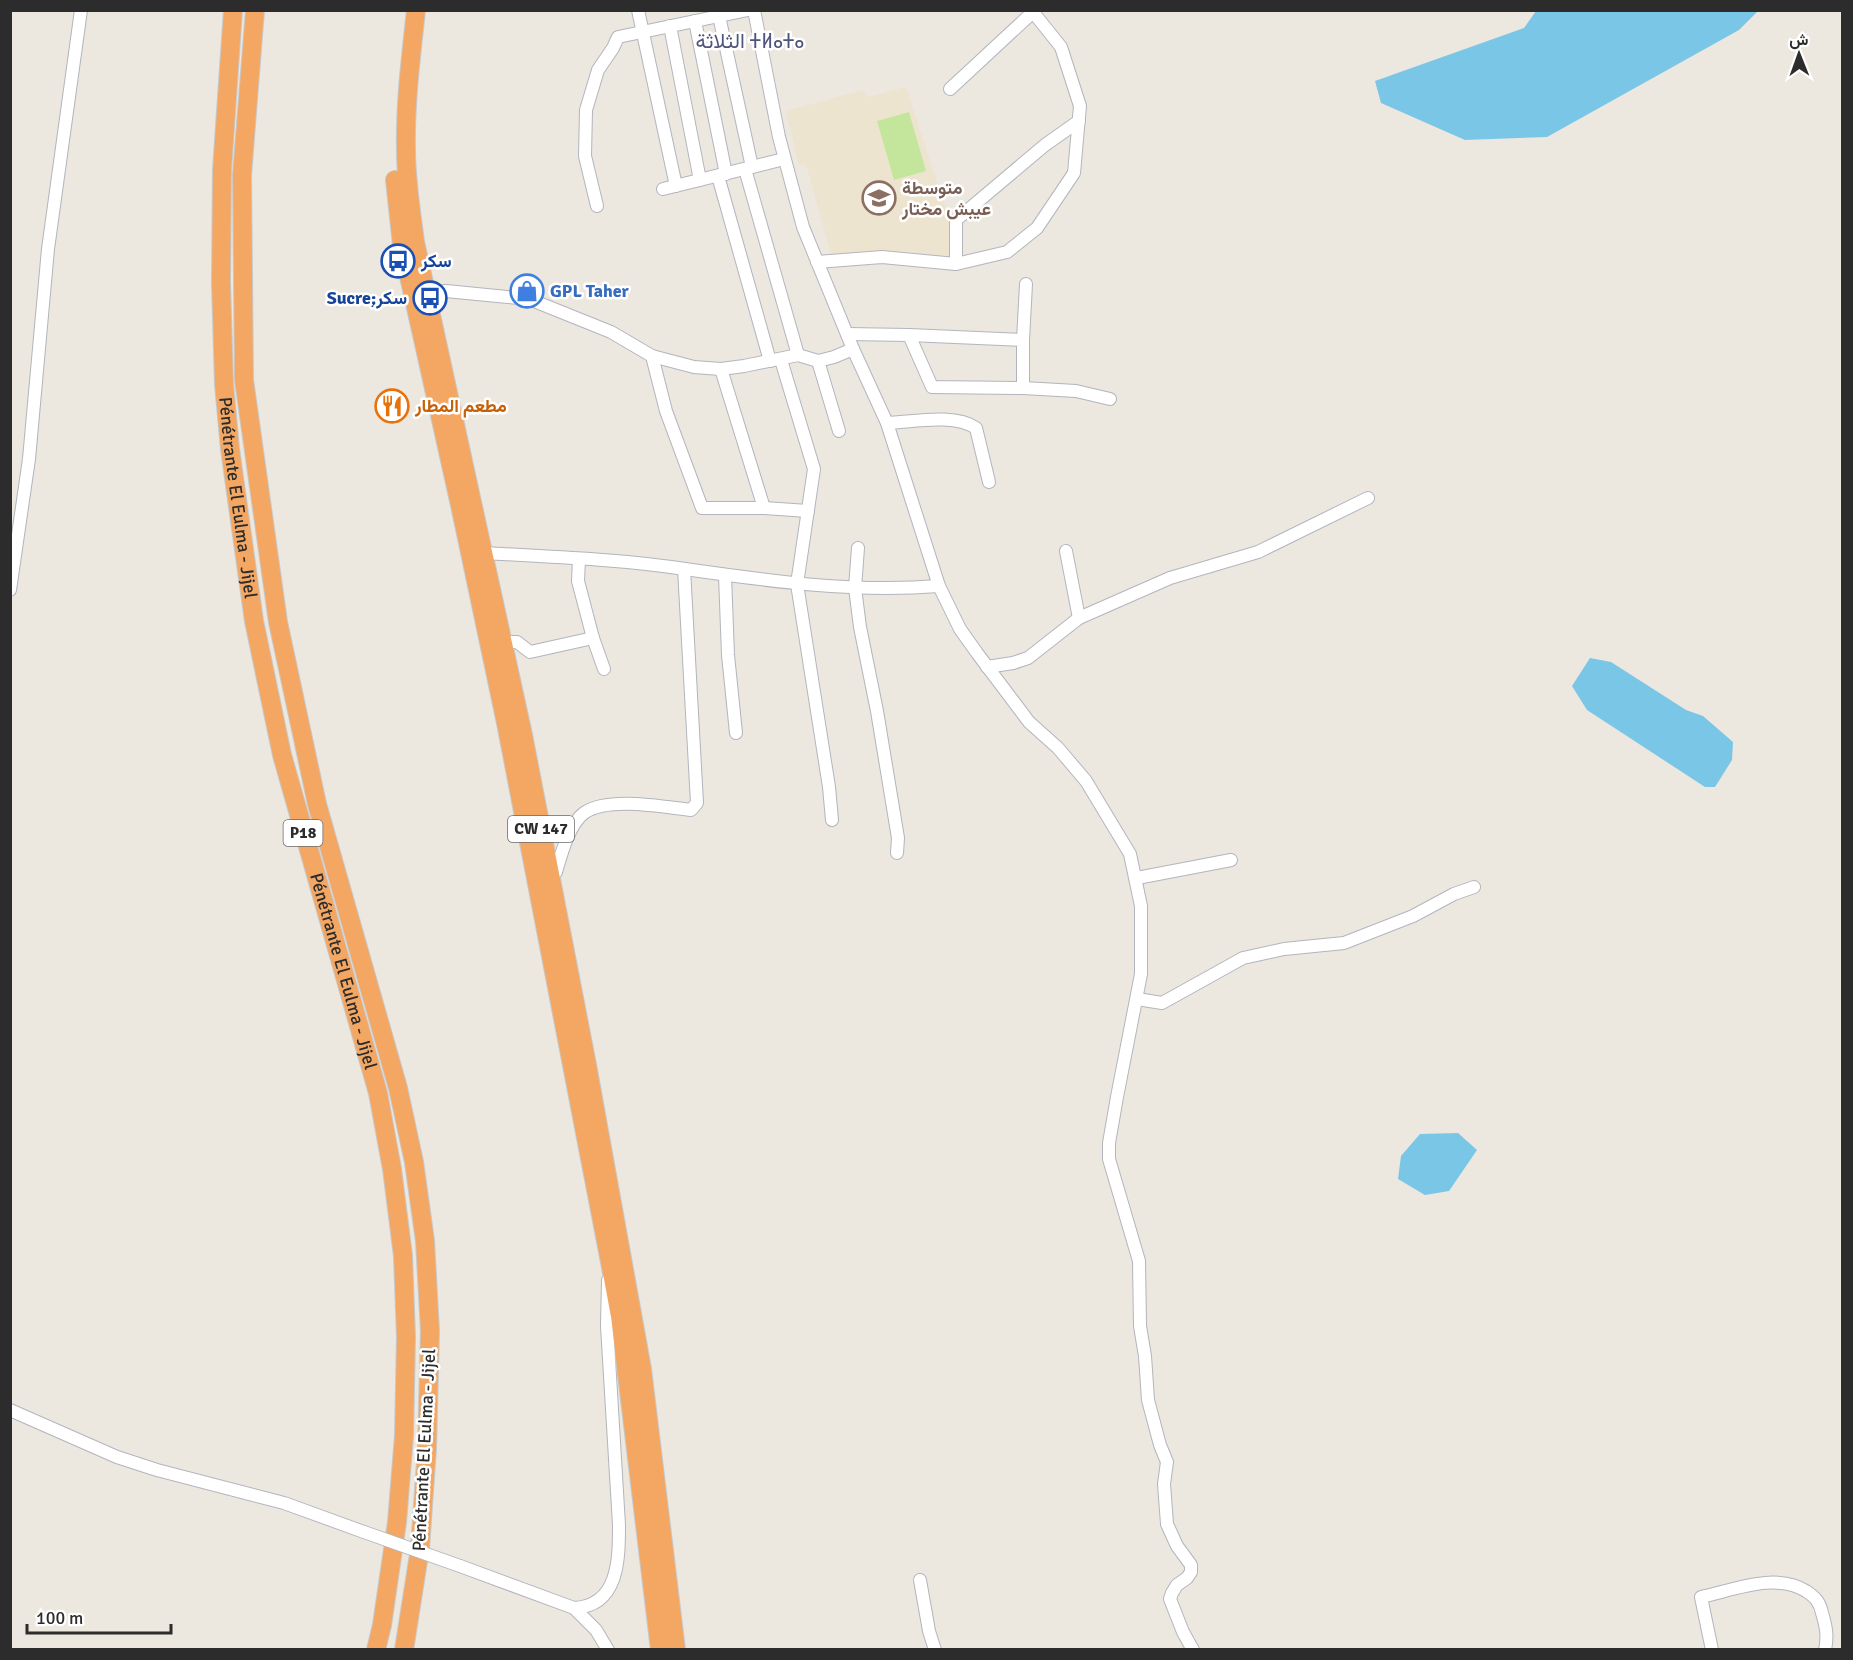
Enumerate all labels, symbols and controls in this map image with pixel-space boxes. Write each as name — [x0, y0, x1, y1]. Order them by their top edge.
north arrow — [1769, 24, 1829, 84]
district label: الثلاثة ⵜⵍⴰⵜⴰ — [696, 28, 804, 54]
text: ش — [1789, 30, 1809, 50]
place label: متوسطة عيبش مختار — [901, 177, 991, 220]
school or university icon: متوسطة عيبش مختار — [861, 180, 897, 216]
bus stop icon: سكر — [380, 243, 416, 279]
place label: سكر — [420, 250, 452, 272]
shop icon: GPL Taher — [509, 273, 545, 309]
bus stop icon: Sucre;سكر — [412, 280, 448, 316]
place label: GPL Taher — [550, 280, 630, 302]
place label: Sucre;سكر — [327, 287, 407, 309]
restaurant icon: مطعم المطار — [374, 388, 410, 424]
place label: مطعم المطار — [414, 395, 507, 418]
street label: Pénétrante El Eulma - Jijel — [214, 396, 262, 600]
road number: CW 147 — [508, 816, 574, 842]
road number: P18 — [284, 820, 322, 846]
street label: Pénétrante El Eulma - Jijel — [305, 870, 382, 1072]
street label: Pénétrante El Eulma - Jijel — [408, 1348, 440, 1552]
scale bar — [27, 1597, 171, 1635]
text: 100 m — [36, 1607, 83, 1629]

